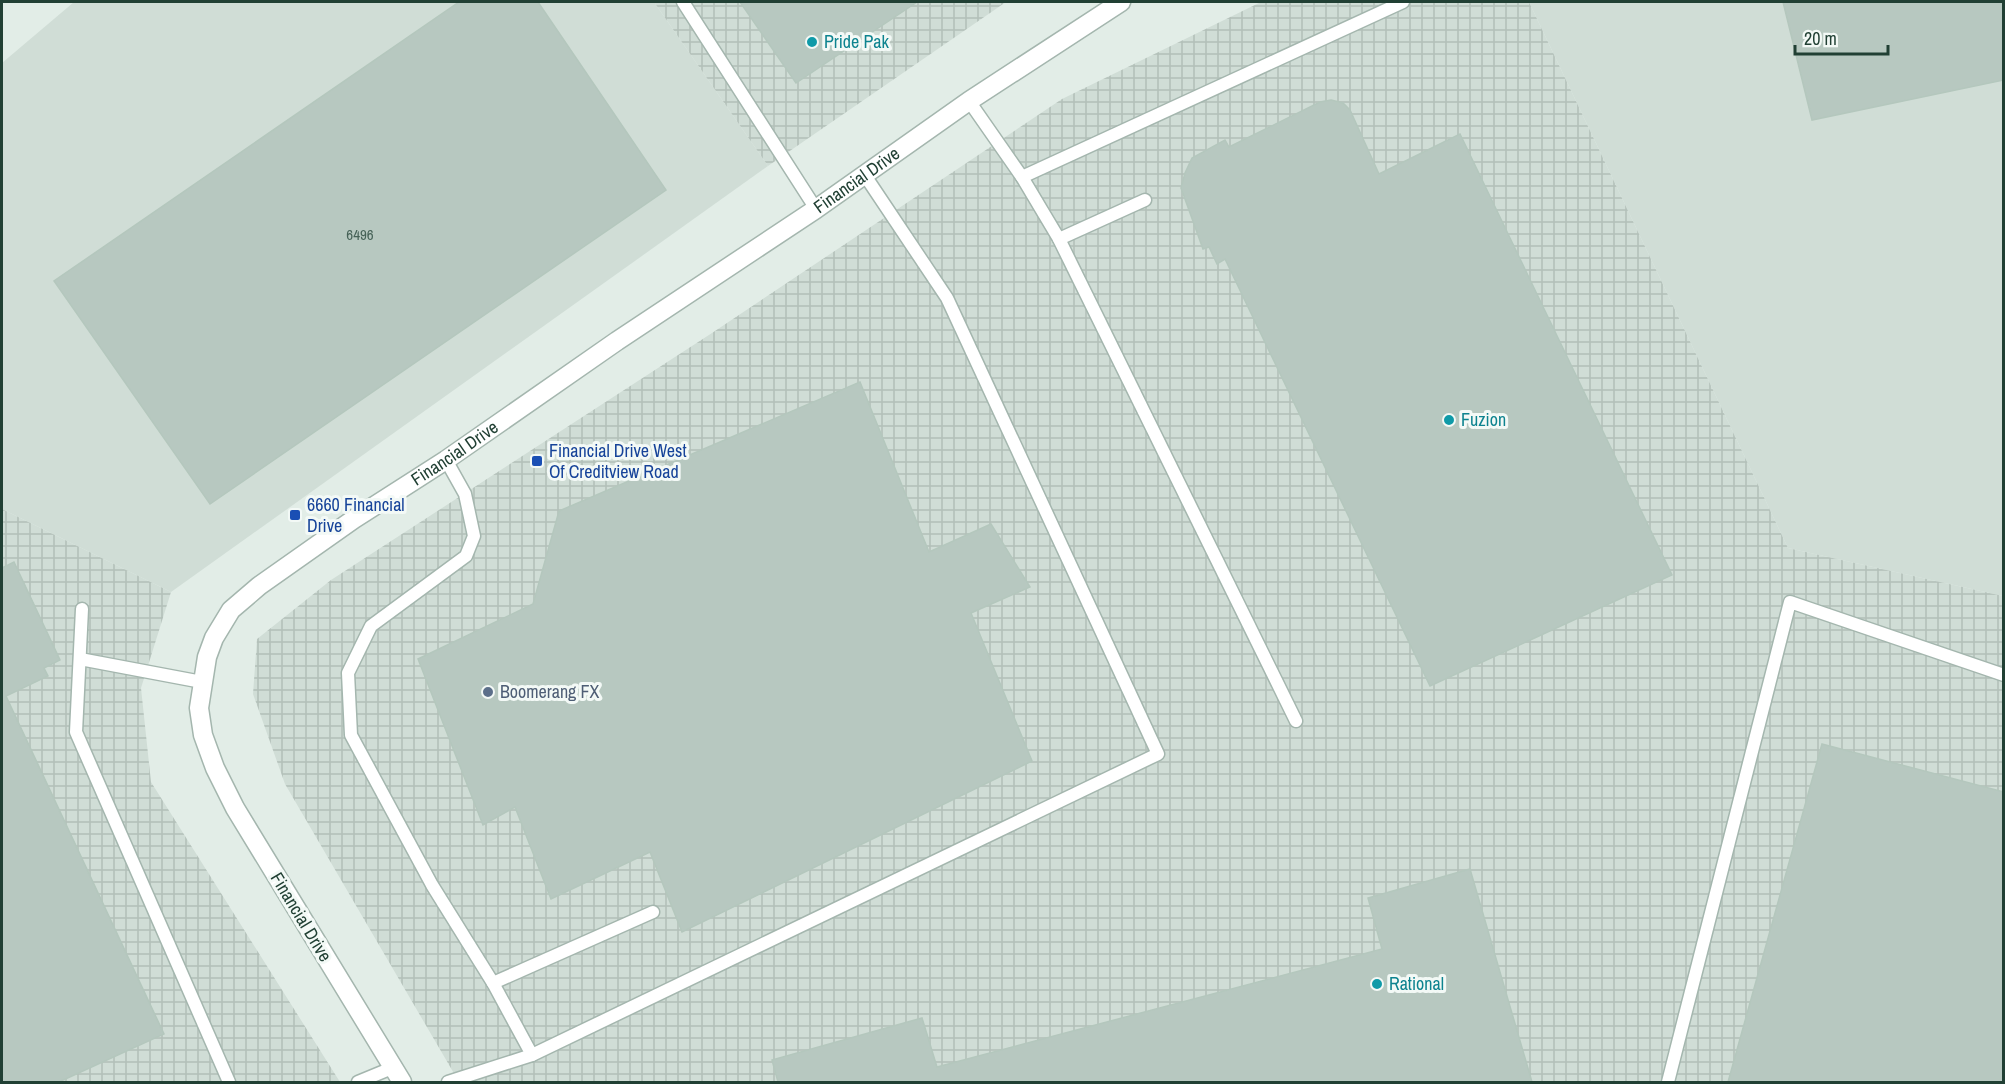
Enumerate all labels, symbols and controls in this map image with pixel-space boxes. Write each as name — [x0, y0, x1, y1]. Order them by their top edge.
scale bar — [1795, 18, 1888, 56]
text: 20 m — [1804, 26, 1837, 51]
place label: Pride Pak — [824, 29, 889, 54]
marker: Pride Pak — [805, 35, 819, 49]
street label: Financial Drive — [808, 141, 905, 219]
house number: 6496 — [346, 224, 374, 245]
place label: Fuzion — [1461, 407, 1506, 432]
marker: Fuzion — [1442, 413, 1456, 427]
street label: Financial Drive — [406, 414, 503, 491]
place label: Financial Drive West Of Creditview Road — [549, 438, 687, 484]
marker: Financial Drive West Of Creditview Road — [530, 454, 544, 468]
place label: 6660 Financial Drive — [307, 492, 405, 538]
marker: 6660 Financial Drive — [288, 508, 302, 522]
place label: Boomerang FX — [500, 679, 599, 704]
marker: Boomerang FX — [481, 685, 495, 699]
street label: Financial Drive — [265, 867, 338, 966]
place label: Rational — [1389, 971, 1444, 996]
marker: Rational — [1370, 977, 1384, 991]

